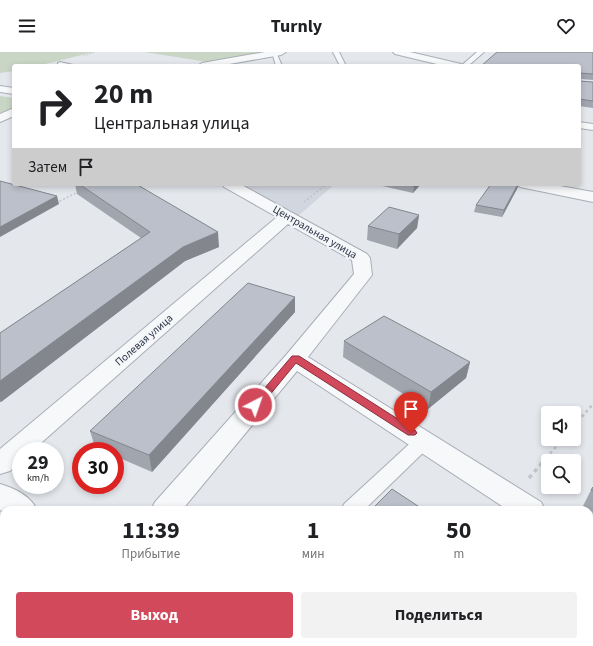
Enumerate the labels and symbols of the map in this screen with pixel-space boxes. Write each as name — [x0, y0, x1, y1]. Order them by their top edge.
street label: Центральная улица — [270, 202, 360, 262]
street label: Полевая улица — [112, 311, 176, 369]
position arrow — [234, 384, 276, 426]
pin — [394, 392, 428, 433]
speed limit sign: 30 — [72, 442, 124, 494]

